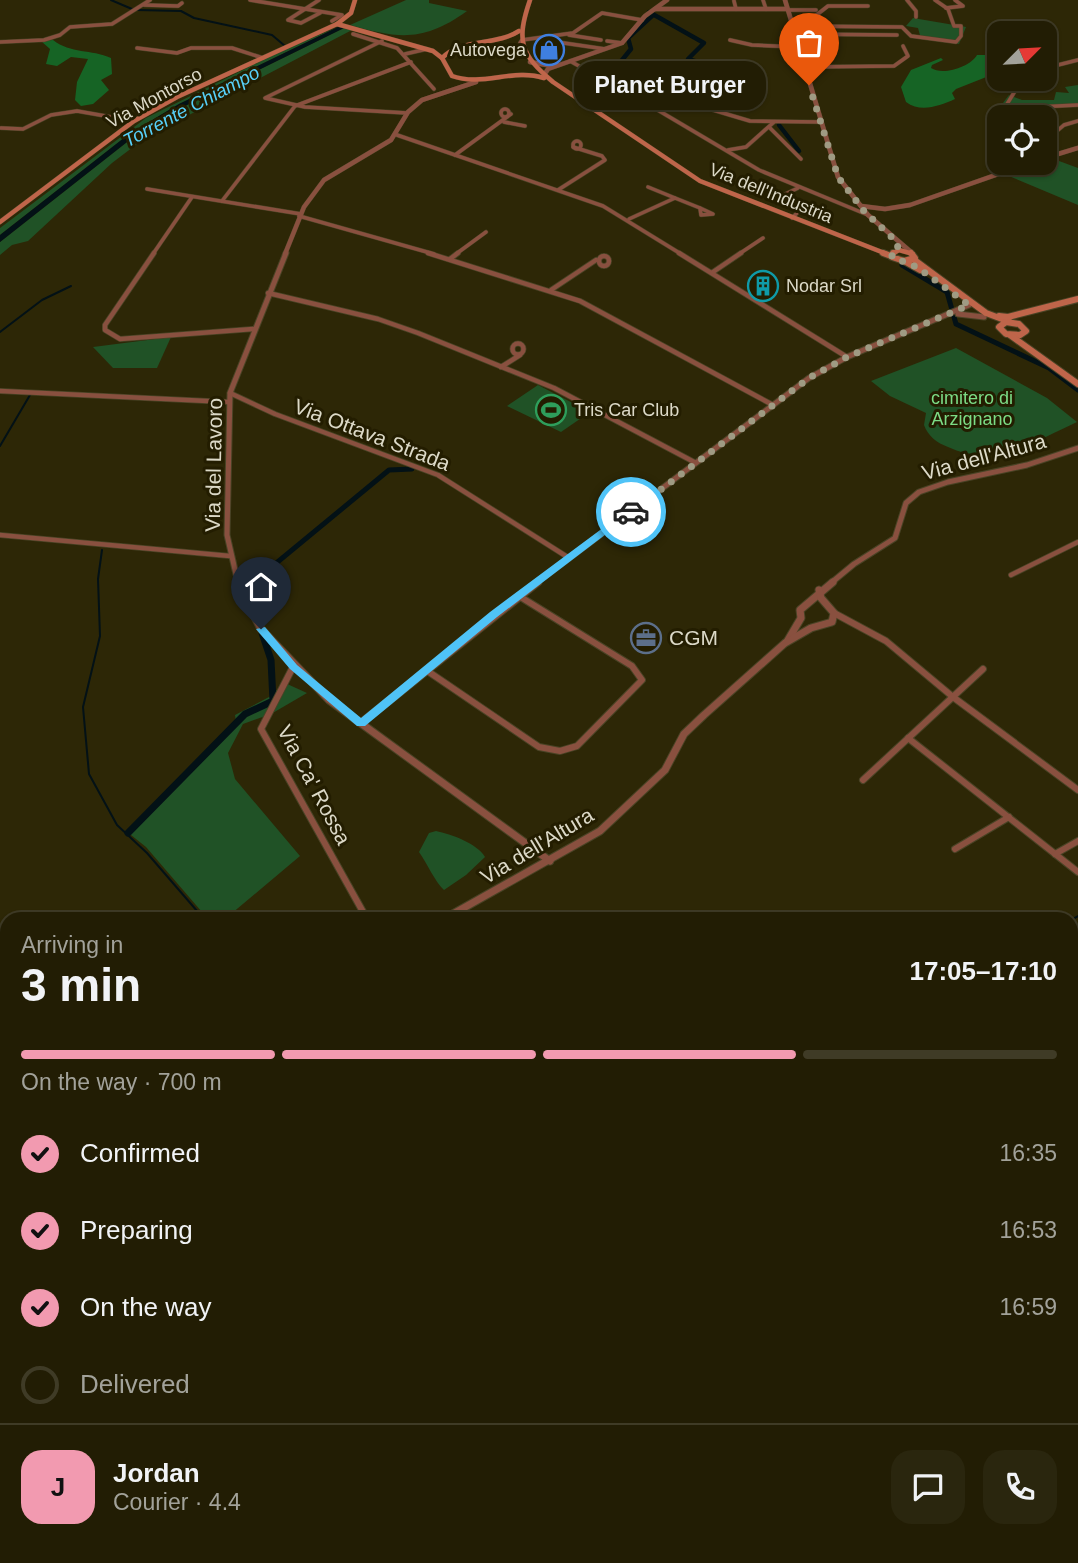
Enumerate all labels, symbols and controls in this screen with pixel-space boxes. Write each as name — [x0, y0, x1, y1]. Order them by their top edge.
pin — [779, 13, 839, 85]
north arrow — [987, 21, 1057, 91]
map controls — [987, 21, 1057, 175]
icon: bag — [790, 24, 828, 62]
shop icon: Autovega — [532, 33, 566, 67]
place label: Autovega — [450, 40, 527, 60]
callout: Planet Burger — [574, 60, 767, 110]
water label: Torrente Chiampo — [119, 62, 263, 151]
street label: Via Montorso — [103, 64, 205, 132]
text: Planet Burger — [595, 72, 745, 98]
button: locate — [987, 105, 1057, 175]
street label: Via dell'Industria — [706, 159, 836, 227]
building icon: Nodar Srl — [746, 269, 780, 303]
place label: Nodar Srl — [786, 276, 862, 296]
park label: cimitero di Arzignano — [931, 388, 1013, 429]
sports icon: Tris Car Club — [534, 393, 568, 427]
street label: Via Ottava Strada — [291, 394, 454, 475]
street label: Via del Lavoro — [201, 398, 226, 532]
place label: Tris Car Club — [574, 400, 679, 420]
street label: Via dell'Altura — [919, 429, 1049, 484]
courier — [596, 477, 666, 547]
icon: car — [612, 493, 650, 531]
pin — [231, 557, 291, 629]
icon: home — [242, 568, 280, 606]
office icon: CGM — [629, 621, 663, 655]
place label: CGM — [669, 626, 718, 649]
street label: Via Ca' Rossa — [273, 721, 356, 849]
street label: Via dell'Altura — [476, 803, 598, 888]
text: Arriving in — [21, 932, 123, 958]
text: 17:05–17:10 — [910, 956, 1057, 986]
text: 3 min — [21, 959, 141, 1011]
text: On the way · 700 m — [21, 1069, 222, 1095]
icon: check — [21, 1135, 59, 1173]
text: Confirmed — [80, 1138, 200, 1168]
text: 16:35 — [999, 1140, 1057, 1166]
icon: check — [21, 1212, 59, 1250]
text: Preparing — [80, 1215, 193, 1245]
text: 16:53 — [999, 1217, 1057, 1243]
icon: check — [21, 1289, 59, 1327]
text: On the way — [80, 1292, 212, 1322]
text: 16:59 — [999, 1294, 1057, 1320]
text: Delivered — [80, 1369, 190, 1399]
button: chat — [891, 1450, 965, 1524]
button: phone — [983, 1450, 1057, 1524]
text: Jordan — [113, 1458, 200, 1488]
text: J — [51, 1472, 65, 1502]
text: Courier · 4.4 — [113, 1489, 241, 1515]

